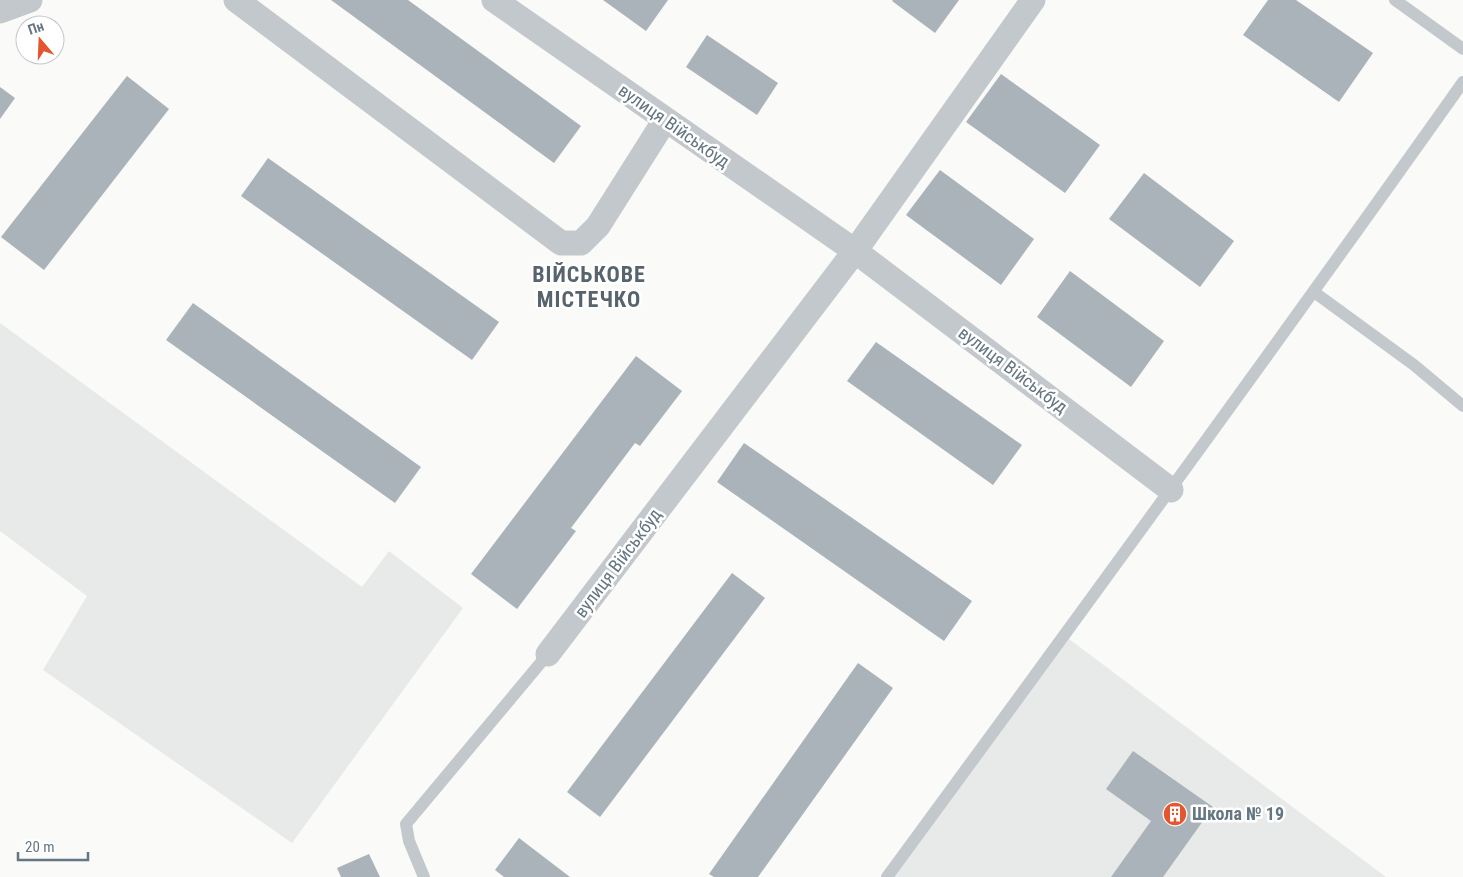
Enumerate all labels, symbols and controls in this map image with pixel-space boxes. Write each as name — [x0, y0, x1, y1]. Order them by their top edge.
north arrow — [15, 15, 65, 65]
text: Пн — [26, 18, 46, 38]
street label: вулиця Військбуд — [615, 79, 734, 172]
district label: ВІЙСЬКОВЕ МІСТЕЧКО — [532, 262, 646, 312]
street label: вулиця Військбуд — [955, 322, 1072, 418]
street label: вулиця Військбуд — [570, 504, 666, 621]
building icon: Школа № 19 — [1162, 801, 1188, 827]
place label: Школа № 19 — [1192, 803, 1284, 824]
scale bar — [18, 830, 88, 862]
text: 20 m — [25, 838, 55, 856]

